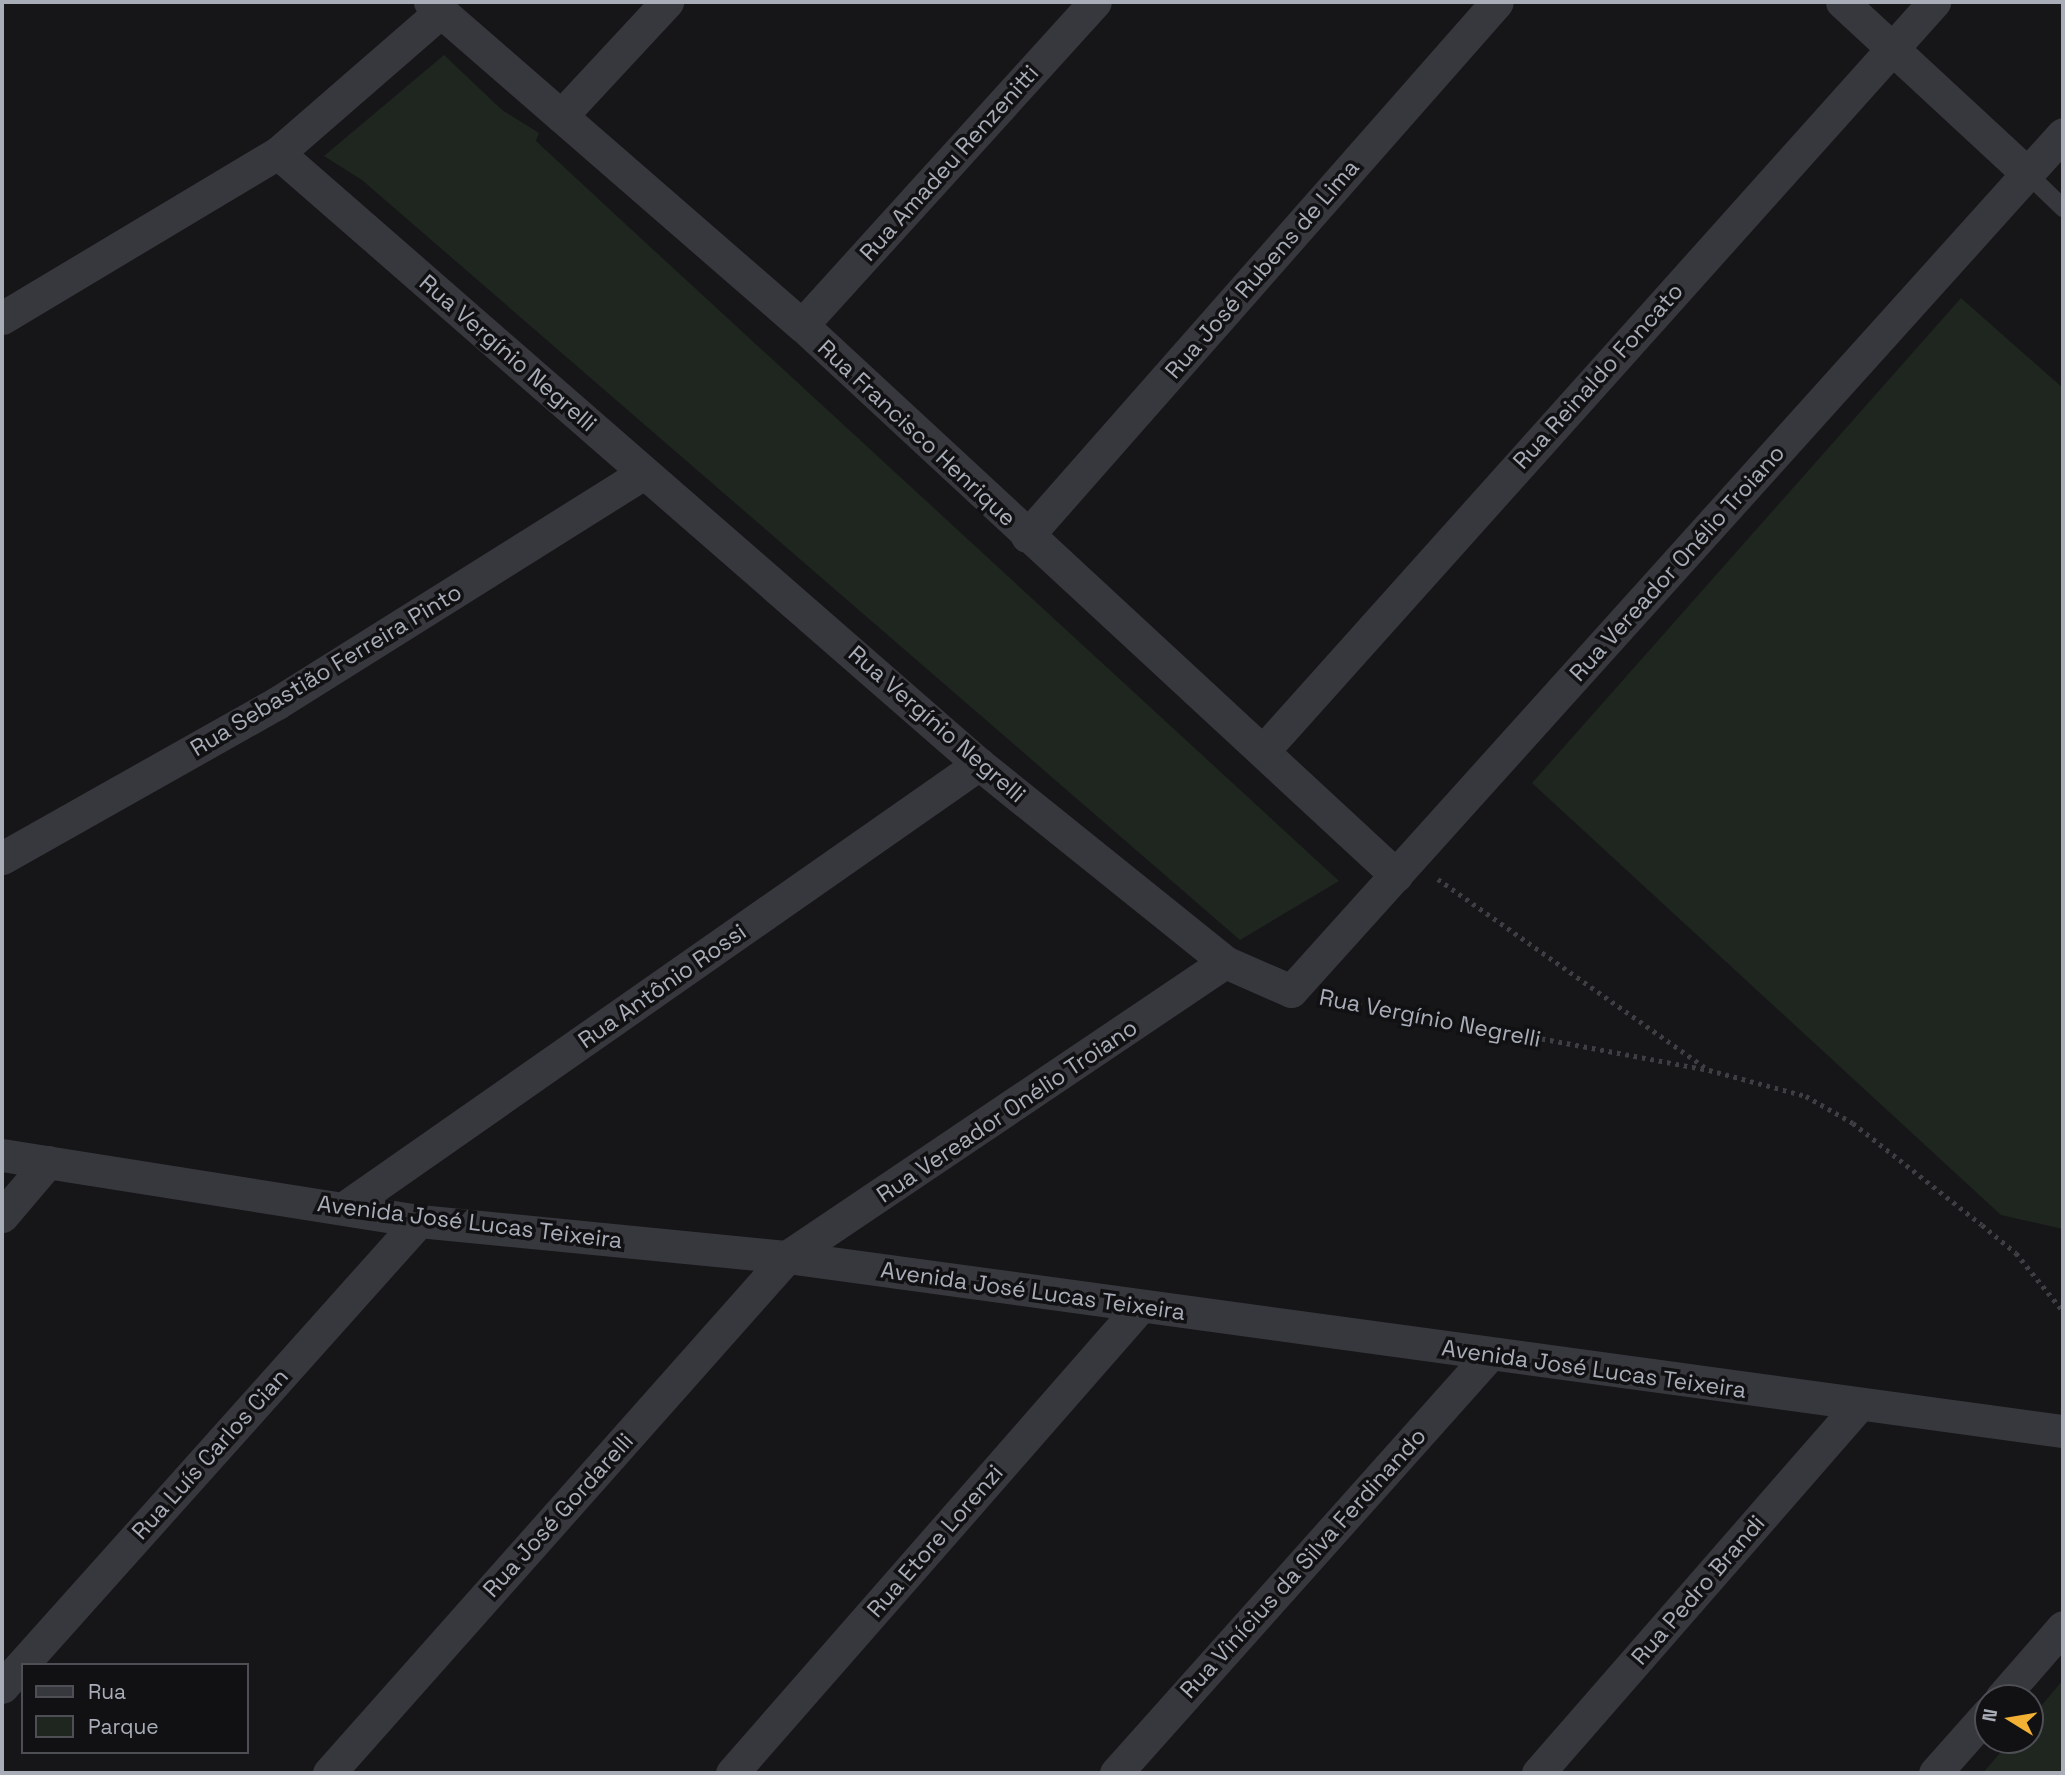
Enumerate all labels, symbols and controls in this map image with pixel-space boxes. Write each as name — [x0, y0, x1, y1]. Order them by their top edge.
street label: Rua Amadeu Renzenitti — [854, 59, 1044, 267]
street label: Rua José Rubens de Lima — [1159, 154, 1365, 384]
street label: Rua Vergínio Negrelli — [414, 269, 602, 437]
street label: Rua Reinaldo Foncato — [1507, 277, 1689, 475]
street label: Rua Francisco Henrique — [812, 334, 1022, 532]
street label: Rua Vereador Onélio Troiano — [1563, 439, 1791, 687]
street label: Rua Sebastião Ferreira Pinto — [185, 578, 467, 762]
street label: Rua Vergínio Negrelli — [843, 640, 1031, 808]
street label: Rua Antônio Rossi — [573, 918, 751, 1054]
street label: Rua Vergínio Negrelli — [1317, 983, 1543, 1053]
street label: Rua Vereador Onélio Troiano — [871, 1013, 1143, 1209]
street label: Avenida José Lucas Teixeira — [316, 1190, 624, 1254]
street label: Avenida José Lucas Teixeira — [879, 1256, 1187, 1326]
street label: Avenida José Lucas Teixeira — [1440, 1334, 1748, 1404]
street label: Rua Luís Carlos Cian — [126, 1363, 294, 1545]
street label: Rua Vinícius da Silva Ferdinando — [1174, 1422, 1432, 1704]
street label: Rua José Gordarelli — [477, 1427, 639, 1603]
street label: Rua Etore Lorenzi — [861, 1459, 1009, 1623]
street label: Rua Pedro Brandi — [1626, 1510, 1770, 1670]
legend — [21, 1663, 248, 1754]
text: Rua — [88, 1678, 126, 1705]
north arrow — [1974, 1684, 2044, 1754]
text: N — [1976, 1707, 2003, 1724]
text: Parque — [88, 1713, 159, 1740]

